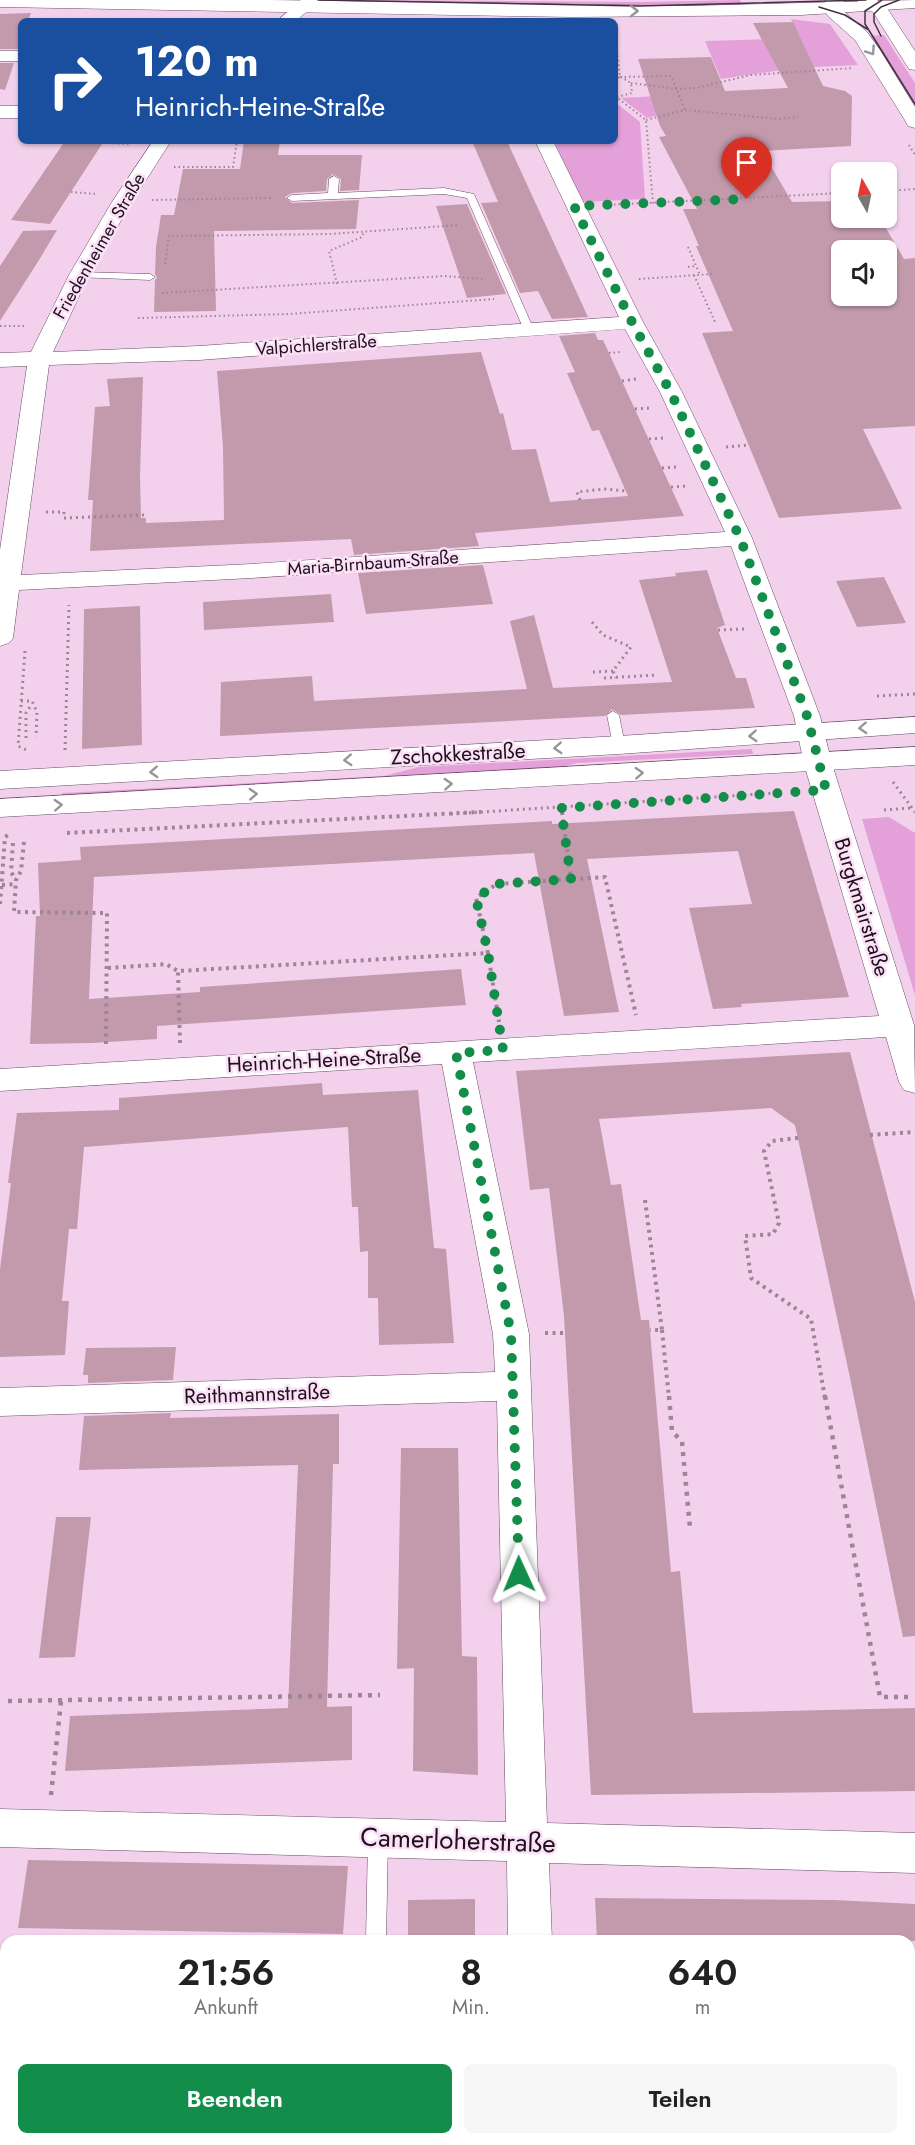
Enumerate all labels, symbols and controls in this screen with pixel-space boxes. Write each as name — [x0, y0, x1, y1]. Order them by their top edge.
one-way arrow — [630, 5, 639, 17]
text: 120 m — [135, 31, 259, 92]
icon: right — [36, 42, 114, 120]
one-way arrow — [864, 44, 875, 55]
text: Heinrich-Heine-Straße — [135, 87, 385, 126]
pin — [721, 137, 772, 199]
icon: arrive — [730, 146, 763, 179]
north arrow — [831, 162, 897, 228]
map controls — [831, 162, 897, 306]
street label: Friedenheimer Straße — [47, 168, 151, 324]
button: sound — [831, 240, 897, 306]
street label: Valpichlerstraße — [255, 328, 377, 362]
street label: Maria-Birnbaum-Straße — [287, 544, 459, 582]
one-way arrow — [859, 722, 868, 735]
one-way arrow — [748, 729, 757, 742]
street label: Zschokkestraße — [390, 735, 526, 773]
one-way arrow — [554, 742, 563, 755]
one-way arrow — [344, 754, 353, 767]
one-way arrow — [149, 765, 158, 778]
one-way arrow — [635, 767, 644, 780]
one-way arrow — [443, 777, 452, 790]
one-way arrow — [249, 788, 258, 801]
one-way arrow — [54, 798, 63, 811]
street label: Burgkmairstraße — [827, 834, 897, 980]
street label: Heinrich-Heine-Straße — [226, 1040, 422, 1080]
street label: Reithmannstraße — [183, 1376, 331, 1412]
position arrow — [487, 1542, 551, 1606]
street label: Camerloherstraße — [360, 1818, 556, 1862]
text: 21:56 — [178, 1946, 275, 1998]
text: 8 — [460, 1946, 482, 1998]
text: 640 — [667, 1946, 737, 1998]
text: Ankunft — [194, 1993, 258, 2022]
text: Min. — [452, 1993, 490, 2022]
text: m — [695, 1993, 710, 2022]
button: Beenden — [18, 2064, 452, 2133]
button: Teilen — [464, 2064, 897, 2133]

